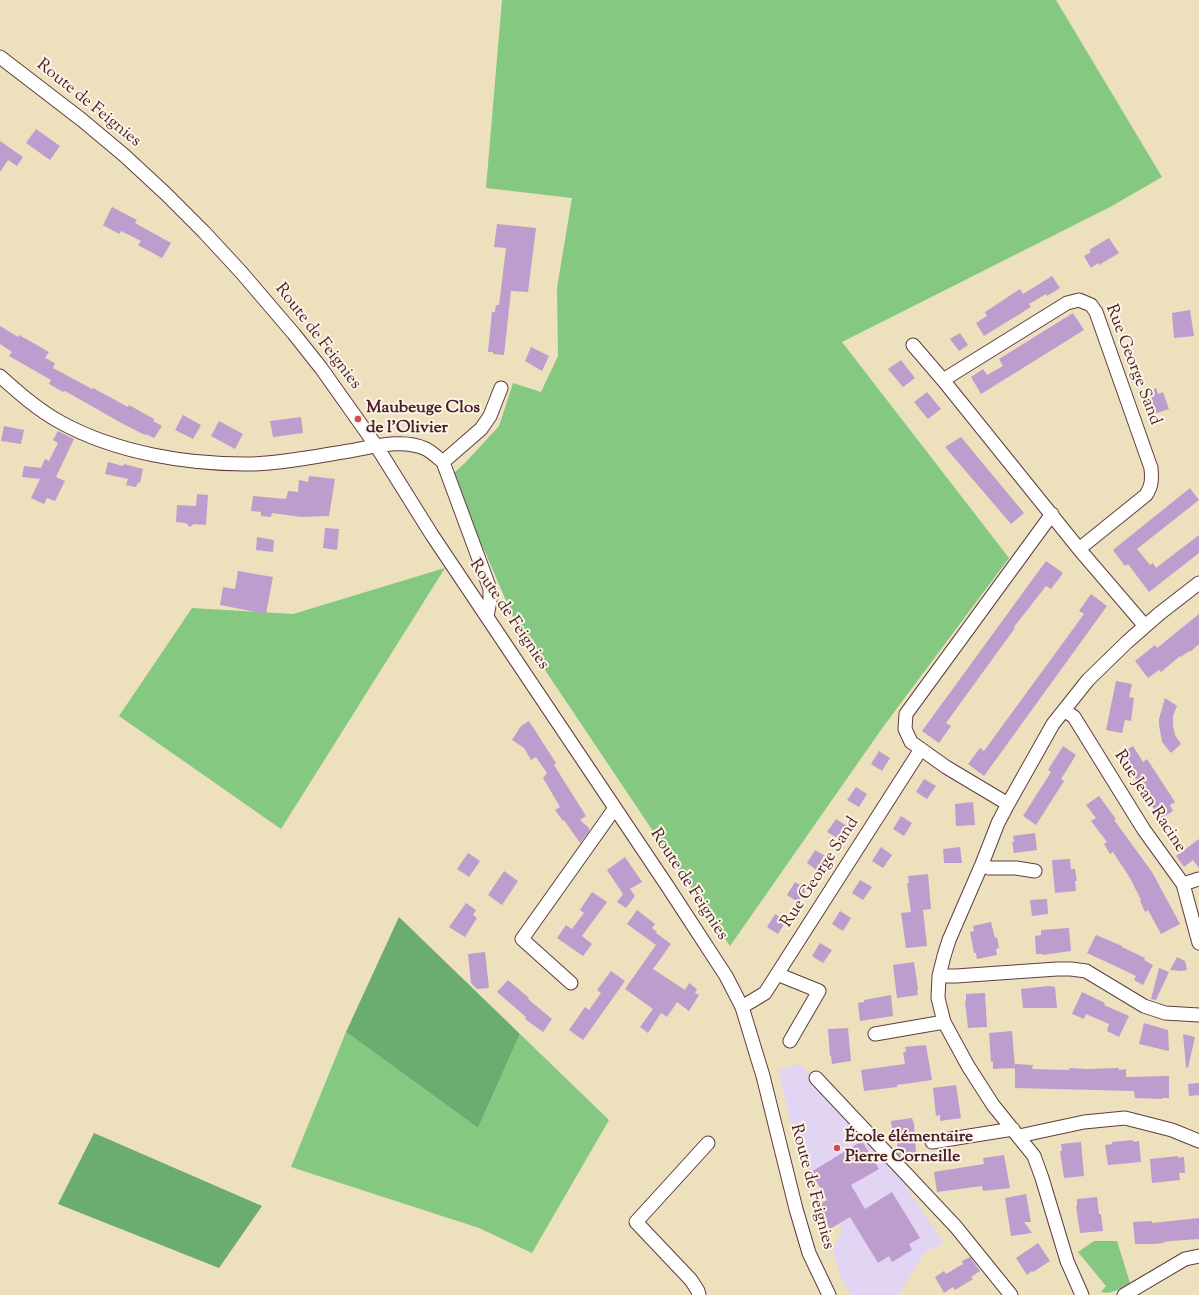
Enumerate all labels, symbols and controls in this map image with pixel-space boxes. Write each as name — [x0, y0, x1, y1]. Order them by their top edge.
street label: Route de Feignies — [32, 56, 144, 152]
street label: Route de Feignies — [269, 280, 365, 394]
street label: Rue George Sand — [1100, 302, 1164, 428]
place label: Maubeuge Clos de l'Olivier — [366, 399, 480, 439]
marker: Maubeuge Clos de l'Olivier — [353, 414, 363, 424]
street label: Route de Feignies — [464, 556, 552, 674]
street label: Rue Jean Racine — [1108, 747, 1190, 857]
street label: Rue George Sand — [778, 814, 864, 932]
street label: Route de Feignies — [644, 825, 732, 945]
street label: Route de Feignies — [784, 1122, 838, 1252]
place label: École élémentaire Pierre Corneille — [845, 1128, 973, 1168]
marker: École élémentaire Pierre Corneille — [832, 1143, 842, 1153]

